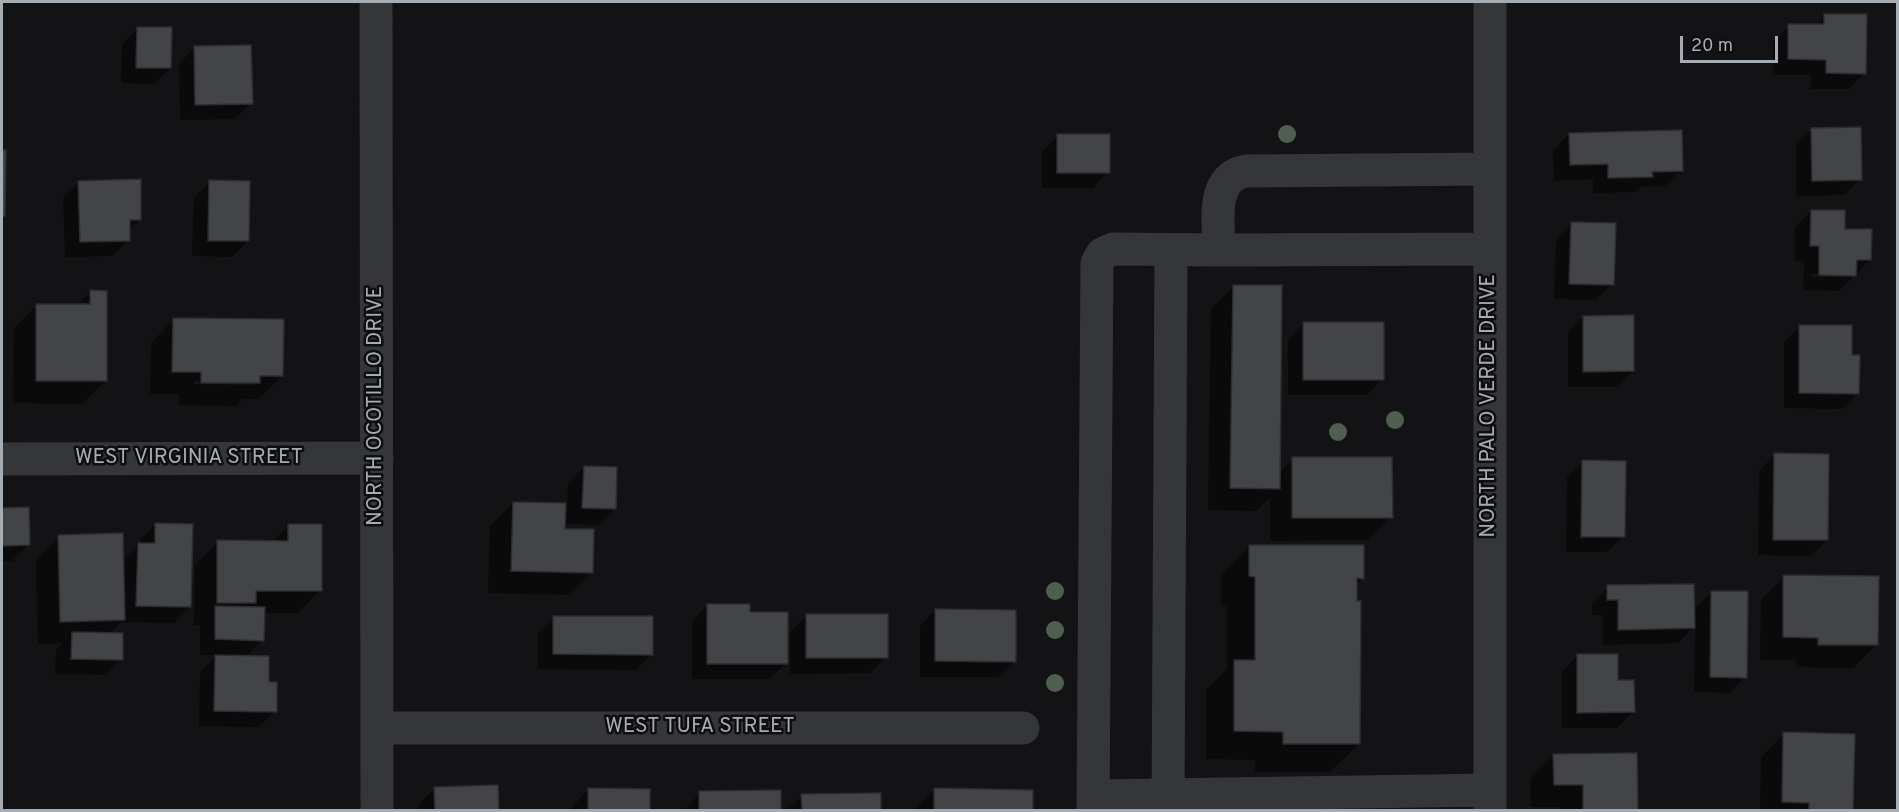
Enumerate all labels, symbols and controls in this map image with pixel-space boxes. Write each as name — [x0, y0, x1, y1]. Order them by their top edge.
scale bar — [1683, 24, 1780, 62]
text: 20 m — [1691, 35, 1733, 58]
street label: NORTH PALO VERDE DRIVE — [1477, 274, 1503, 538]
street label: NORTH OCOTILLO DRIVE — [364, 286, 390, 526]
street label: WEST VIRGINIA STREET — [75, 446, 303, 472]
street label: WEST TUFA STREET — [605, 715, 795, 741]

